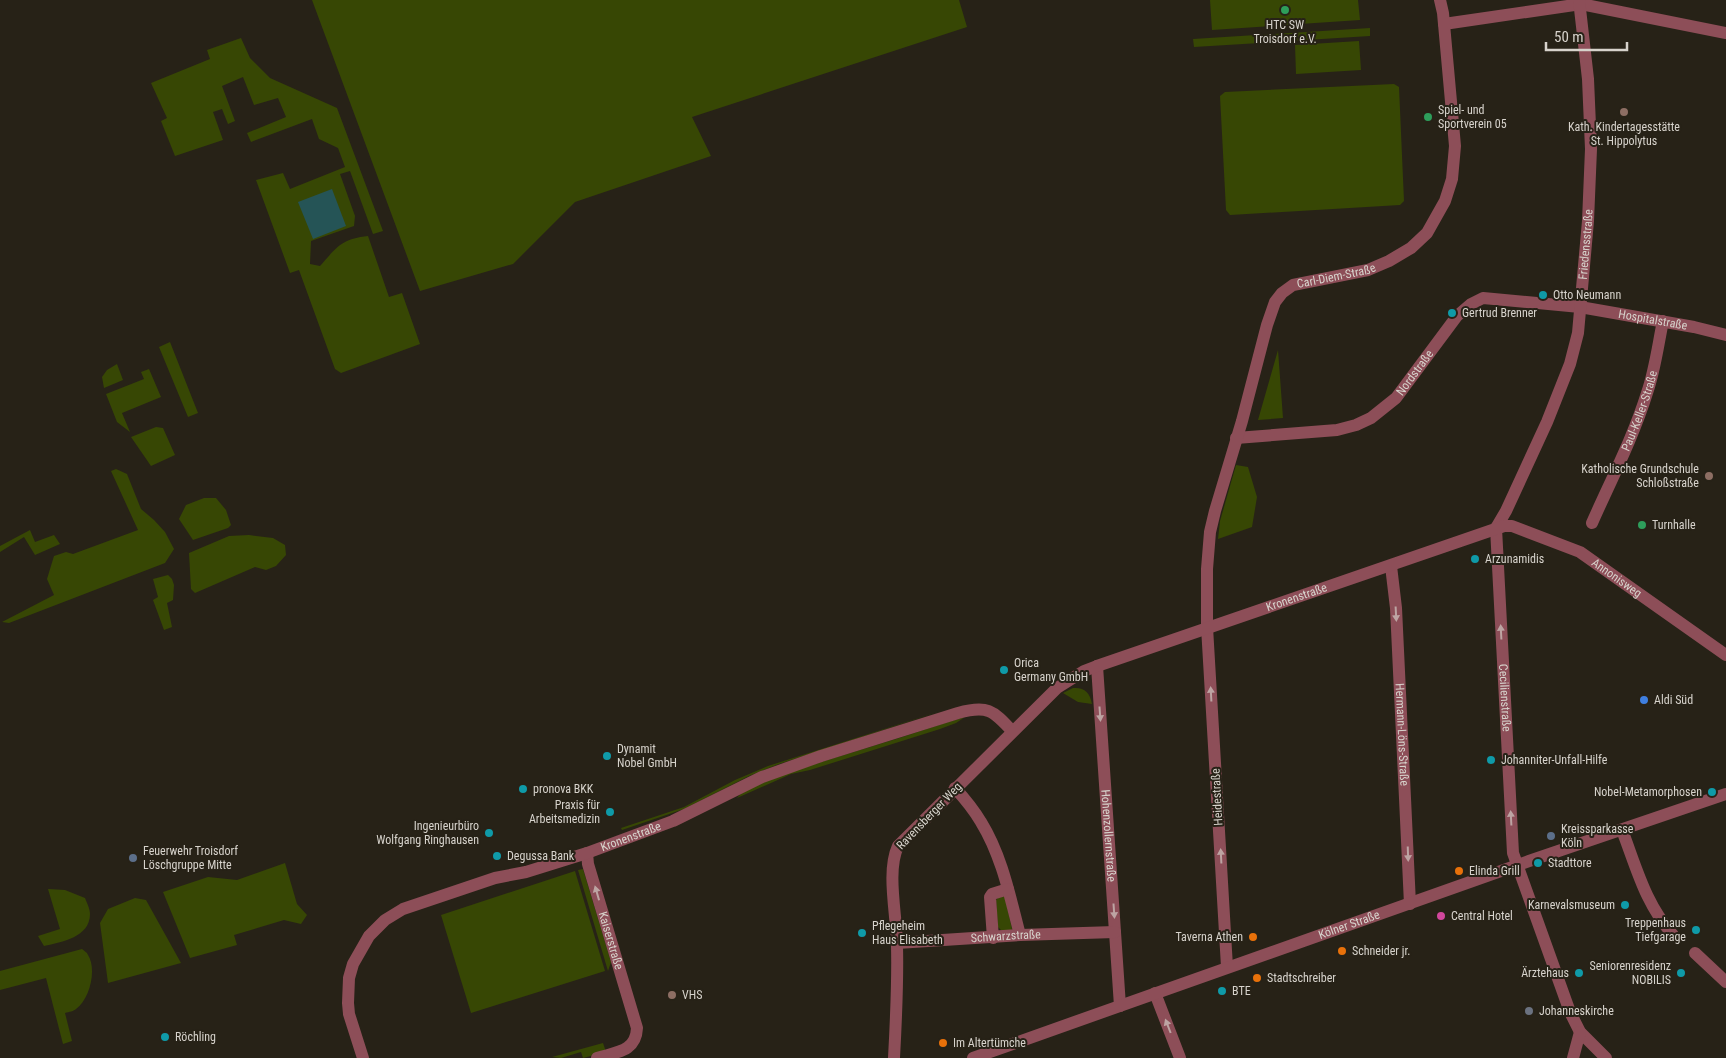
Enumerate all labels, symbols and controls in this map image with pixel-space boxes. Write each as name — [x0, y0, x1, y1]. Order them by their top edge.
marker: HTC SW Troisdorf e.V. — [1279, 4, 1291, 16]
place label: HTC SW Troisdorf e.V. — [1253, 18, 1317, 46]
scale bar — [1546, 20, 1627, 52]
text: 50 m — [1554, 28, 1584, 46]
place label: Spiel- und Sportverein 05 — [1438, 103, 1507, 131]
marker: Kath. Kindertagesstätte St. Hippolytus — [1618, 106, 1630, 118]
marker: Spiel- und Sportverein 05 — [1422, 111, 1434, 123]
place label: Kath. Kindertagesstätte St. Hippolytus — [1568, 120, 1680, 148]
street label: Friedensstraße — [1576, 209, 1595, 280]
street label: Carl-Diem-Straße — [1296, 260, 1378, 291]
place label: Otto Neumann — [1553, 288, 1621, 302]
marker: Otto Neumann — [1537, 289, 1549, 301]
place label: Gertrud Brenner — [1462, 306, 1537, 320]
marker: Gertrud Brenner — [1446, 307, 1458, 319]
street label: Hospitalstraße — [1617, 307, 1689, 333]
street label: Nordstraße — [1393, 347, 1436, 398]
street label: Paul-Keller-Straße — [1619, 369, 1660, 453]
place label: Katholische Grundschule Schloßstraße — [1581, 462, 1699, 490]
marker: Katholische Grundschule Schloßstraße — [1703, 470, 1715, 482]
place label: Turnhalle — [1652, 518, 1696, 532]
marker: Turnhalle — [1636, 519, 1648, 531]
place label: Arzunamidis — [1485, 552, 1544, 566]
marker: Arzunamidis — [1469, 553, 1481, 565]
street label: Annonisweg — [1589, 555, 1644, 600]
street label: Kronenstraße — [1264, 580, 1329, 614]
one-way arrow — [1393, 606, 1401, 622]
one-way arrow — [1497, 624, 1505, 640]
place label: Orica Germany GmbH — [1014, 656, 1088, 684]
marker: Orica Germany GmbH — [998, 664, 1010, 676]
street label: Cecilienstraße — [1496, 664, 1514, 732]
street label: Hermann-Löns-Straße — [1393, 683, 1411, 787]
one-way arrow — [1207, 686, 1215, 702]
place label: Aldi Süd — [1654, 693, 1693, 707]
marker: Aldi Süd — [1638, 694, 1650, 706]
one-way arrow — [1097, 706, 1105, 722]
place label: Dynamit Nobel GmbH — [617, 742, 677, 770]
marker: Dynamit Nobel GmbH — [601, 750, 613, 762]
place label: Johanniter-Unfall-Hilfe — [1501, 753, 1608, 767]
marker: Johanniter-Unfall-Hilfe — [1485, 754, 1497, 766]
street label: Heidestraße — [1208, 768, 1225, 826]
street label: Ravensberger Weg — [894, 780, 964, 852]
place label: pronova BKK — [533, 782, 594, 796]
marker: pronova BKK — [517, 783, 529, 795]
place label: Nobel-Metamorphosen — [1594, 785, 1702, 799]
marker: Nobel-Metamorphosen — [1706, 786, 1718, 798]
street label: Hohenzollernstraße — [1098, 789, 1119, 883]
place label: Praxis für Arbeitsmedizin — [529, 798, 600, 826]
marker: Praxis für Arbeitsmedizin — [604, 806, 616, 818]
one-way arrow — [1507, 810, 1515, 826]
place label: Ingenieurbüro Wolfgang Ringhausen — [376, 819, 479, 847]
street label: Kronenstraße — [599, 819, 663, 854]
place label: Kreissparkasse Köln — [1561, 822, 1634, 850]
marker: Ingenieurbüro Wolfgang Ringhausen — [483, 827, 495, 839]
marker: Kreissparkasse Köln — [1545, 830, 1557, 842]
place label: Feuerwehr Troisdorf Löschgruppe Mitte — [143, 844, 238, 872]
one-way arrow — [1404, 847, 1412, 863]
one-way arrow — [1216, 848, 1224, 864]
place label: Degussa Bank — [507, 849, 575, 863]
marker: Degussa Bank — [491, 850, 503, 862]
marker: Feuerwehr Troisdorf Löschgruppe Mitte — [127, 852, 139, 864]
place label: Stadttore — [1548, 856, 1592, 870]
marker: Stadttore — [1532, 857, 1544, 869]
place label: Elinda Grill — [1469, 864, 1520, 878]
marker: Elinda Grill — [1453, 865, 1465, 877]
one-way arrow — [592, 886, 600, 901]
place label: Karnevalsmuseum — [1528, 898, 1615, 912]
marker: Karnevalsmuseum — [1619, 899, 1631, 911]
one-way arrow — [1110, 903, 1118, 919]
street label: Kölner Straße — [1317, 907, 1382, 942]
place label: Central Hotel — [1451, 909, 1513, 923]
street label: Kaiserstraße — [596, 910, 626, 972]
marker: Central Hotel — [1435, 910, 1447, 922]
place label: Treppenhaus Tiefgarage — [1625, 916, 1686, 944]
place label: Pflegeheim Haus Elisabeth — [872, 919, 943, 947]
marker: Treppenhaus Tiefgarage — [1690, 924, 1702, 936]
marker: Pflegeheim Haus Elisabeth — [856, 927, 868, 939]
street label: Schwarzstraße — [970, 927, 1041, 945]
place label: Taverna Athen — [1176, 930, 1243, 944]
marker: Taverna Athen — [1247, 931, 1259, 943]
place label: Schneider jr. — [1352, 944, 1411, 958]
marker: Schneider jr. — [1336, 945, 1348, 957]
place label: Seniorenresidenz NOBILIS — [1590, 959, 1671, 987]
place label: Ärztehaus — [1521, 965, 1569, 980]
marker: Ärztehaus — [1573, 967, 1585, 979]
marker: Seniorenresidenz NOBILIS — [1675, 967, 1687, 979]
place label: Stadtschreiber — [1267, 971, 1336, 985]
marker: Stadtschreiber — [1251, 972, 1263, 984]
place label: BTE — [1232, 984, 1251, 998]
marker: BTE — [1216, 985, 1228, 997]
place label: VHS — [682, 988, 702, 1002]
marker: VHS — [666, 989, 678, 1001]
place label: Johanneskirche — [1539, 1004, 1614, 1018]
marker: Johanneskirche — [1523, 1005, 1535, 1017]
one-way arrow — [1164, 1018, 1171, 1033]
place label: Röchling — [175, 1030, 216, 1044]
marker: Röchling — [159, 1031, 171, 1043]
place label: Im Altertümche — [953, 1036, 1026, 1050]
marker: Im Altertümche — [937, 1037, 949, 1049]

